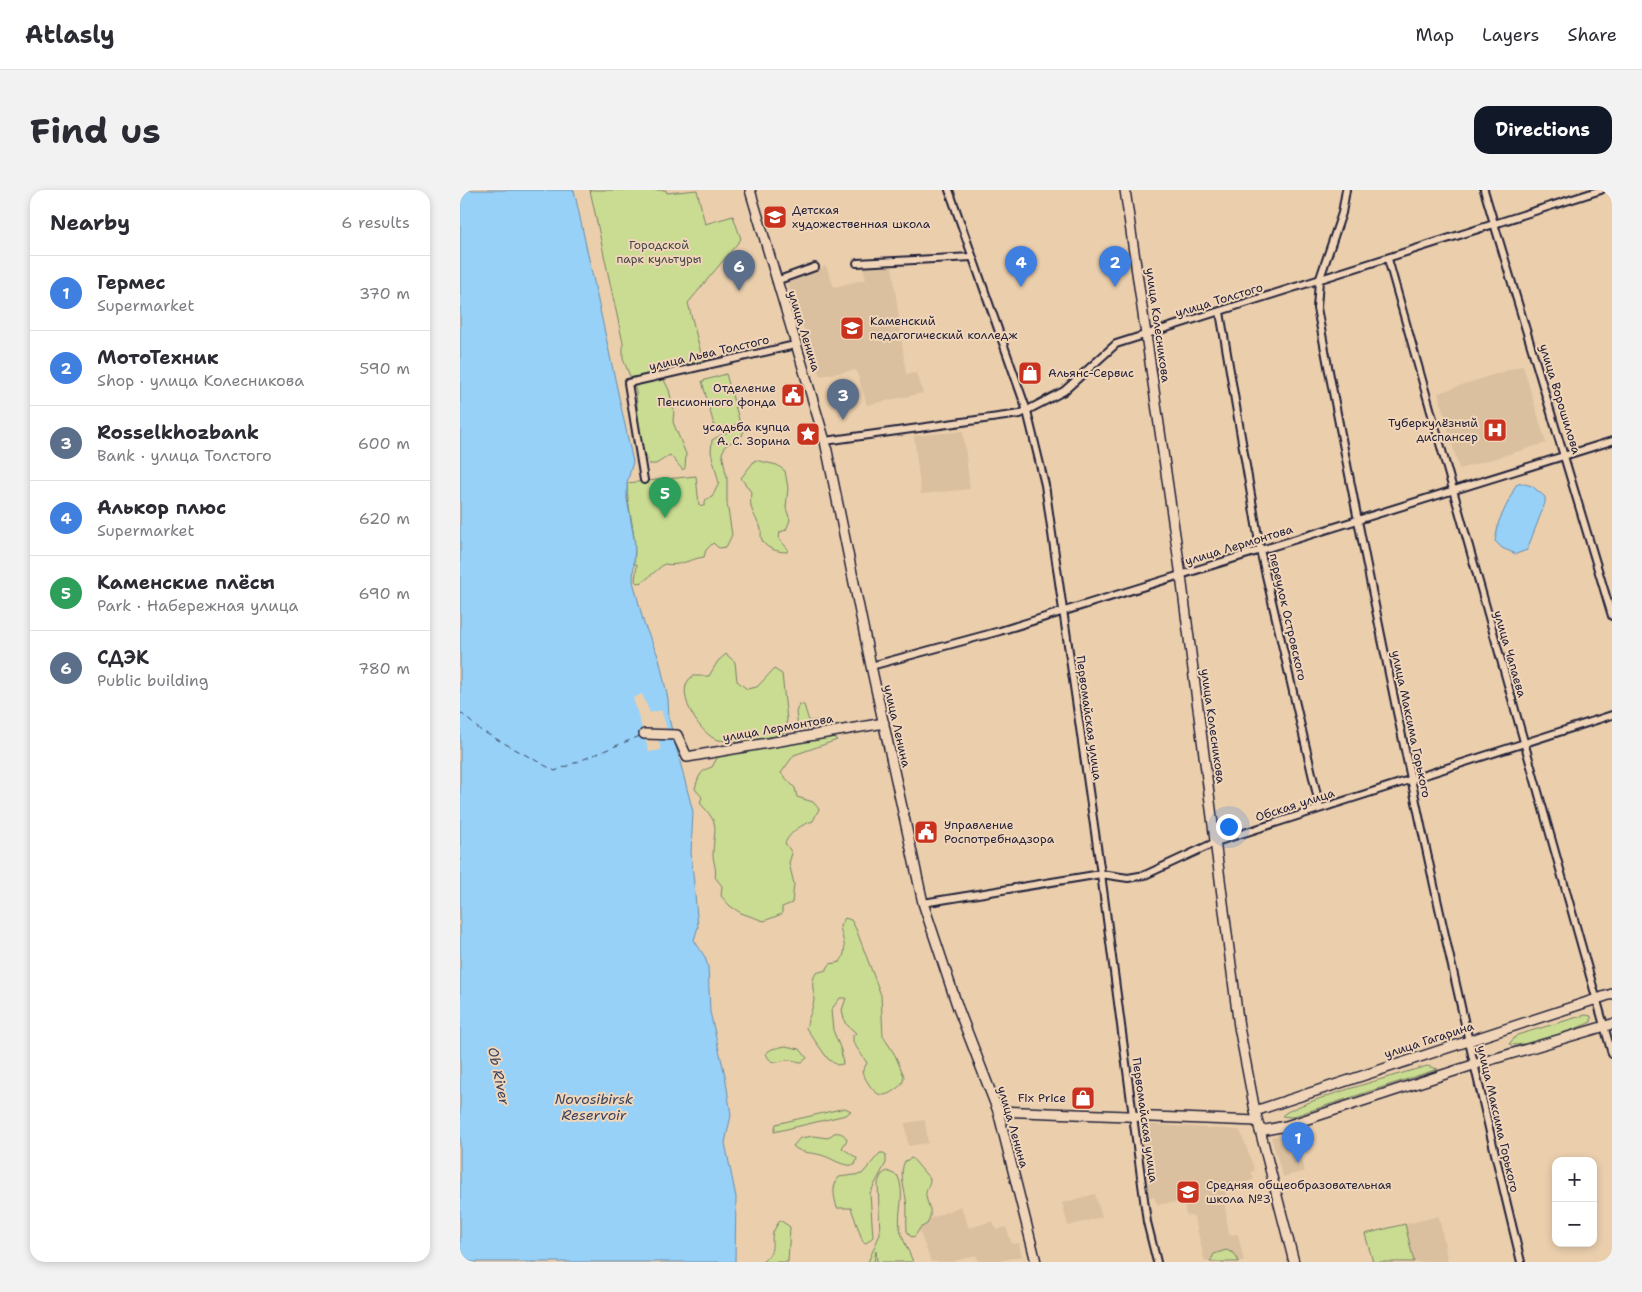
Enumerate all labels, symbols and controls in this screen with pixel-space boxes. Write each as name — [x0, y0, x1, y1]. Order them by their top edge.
text: Atlasly — [25, 19, 115, 51]
text: Map — [1416, 23, 1454, 47]
text: Layers — [1482, 23, 1539, 47]
text: Share — [1567, 23, 1617, 47]
button: Directions — [1474, 106, 1612, 154]
text: Find us — [30, 107, 161, 154]
place label: Детская художественная школа — [792, 202, 931, 232]
school or university icon: Детская художественная школа — [762, 204, 788, 230]
text: Nearby — [50, 209, 130, 237]
text: 6 results — [341, 212, 410, 233]
park label: Городской парк культуры — [616, 237, 702, 267]
pin: 4 — [1005, 246, 1037, 287]
pin: 2 — [1099, 246, 1131, 287]
pin: 6 — [723, 250, 755, 291]
street label: улица Колесникова — [1142, 267, 1174, 384]
text: Гермес — [97, 270, 166, 295]
street label: улица Толстого — [1173, 279, 1265, 321]
text: 1 — [62, 283, 70, 304]
text: 370 m — [359, 283, 410, 304]
street label: улица Ленина — [784, 288, 824, 374]
text: Supermarket — [97, 295, 194, 316]
place label: Каменский педагогический колледж — [870, 313, 1017, 343]
school or university icon: Каменский педагогический колледж — [839, 315, 865, 341]
street label: улица Льва Толстого — [647, 331, 771, 375]
street label: улица Ворошилова — [1536, 342, 1585, 457]
text: МотоТехник — [97, 345, 219, 370]
text: 2 — [60, 358, 72, 379]
text: 590 m — [360, 358, 410, 379]
shop icon: Альянс-Сервис — [1017, 360, 1043, 386]
place label: Альянс-Сервис — [1048, 365, 1134, 381]
text: Shop · улица Колесникова — [97, 370, 304, 391]
pin: 3 — [827, 379, 859, 420]
place label: Отделение Пенсионного фонда — [658, 380, 777, 410]
public building icon: Отделение Пенсионного фонда — [780, 382, 806, 408]
place label: Туберкулёзный диспансер — [1388, 415, 1478, 445]
hospital icon: Туберкулёзный диспансер — [1482, 417, 1508, 443]
place label: усадьба купца А. С. Зорина — [703, 419, 791, 449]
text: Rosselkhozbank — [97, 420, 259, 445]
place icon: усадьба купца А. С. Зорина — [795, 421, 821, 447]
text: 3 — [60, 433, 72, 454]
text: 600 m — [358, 433, 410, 454]
text: Bank · улица Толстого — [97, 445, 272, 466]
pin: 5 — [649, 477, 681, 518]
text: Алькор плюс — [97, 495, 226, 520]
text: 4 — [60, 508, 72, 529]
text: 620 m — [359, 508, 410, 529]
text: Supermarket — [97, 520, 194, 541]
street label: улица Лермонтова — [1183, 521, 1295, 569]
street label: переулок Островского — [1266, 552, 1310, 682]
text: Каменские плёсы — [97, 570, 275, 595]
text: 5 — [61, 583, 71, 604]
text: 690 m — [359, 583, 410, 604]
text: Park · Набережная улица — [97, 595, 299, 616]
street label: улица Чапаева — [1490, 609, 1530, 700]
text: СДЭК — [97, 645, 149, 670]
street label: улица Максима Горького — [1388, 649, 1434, 799]
street label: Первомайская улица — [1072, 655, 1106, 782]
text: 6 — [60, 658, 72, 679]
text: 780 m — [358, 658, 410, 679]
street label: улица Колесникова — [1197, 668, 1229, 785]
text: Public building — [97, 670, 209, 691]
street label: улица Ленина — [880, 683, 914, 769]
street label: улица Лермонтова — [721, 710, 835, 746]
street label: Обская улица — [1253, 784, 1337, 825]
your location — [1216, 814, 1242, 840]
place label: Управление Роспотребнадзора — [944, 817, 1055, 847]
public building icon: Управление Роспотребнадзора — [913, 819, 939, 845]
street label: улица Гагарина — [1382, 1018, 1476, 1062]
street label: улица Максима Горького — [1473, 1044, 1523, 1194]
water label: Ob River — [484, 1045, 514, 1107]
street label: Первомайская улица — [1128, 1057, 1162, 1184]
street label: улица Ленина — [994, 1084, 1032, 1170]
shop icon: Fix Price — [1070, 1085, 1096, 1111]
water label: Novosibirsk Reservoir — [555, 1090, 633, 1124]
place label: Fix Price — [1018, 1090, 1066, 1106]
pin: 1 — [1282, 1122, 1314, 1163]
map controls — [1552, 1157, 1597, 1247]
button: + — [1552, 1157, 1597, 1202]
place label: Средняя общеобразовательная школа №3 — [1206, 1177, 1392, 1207]
school or university icon: Средняя общеобразовательная школа №3 — [1175, 1179, 1201, 1205]
button: − — [1552, 1202, 1597, 1247]

